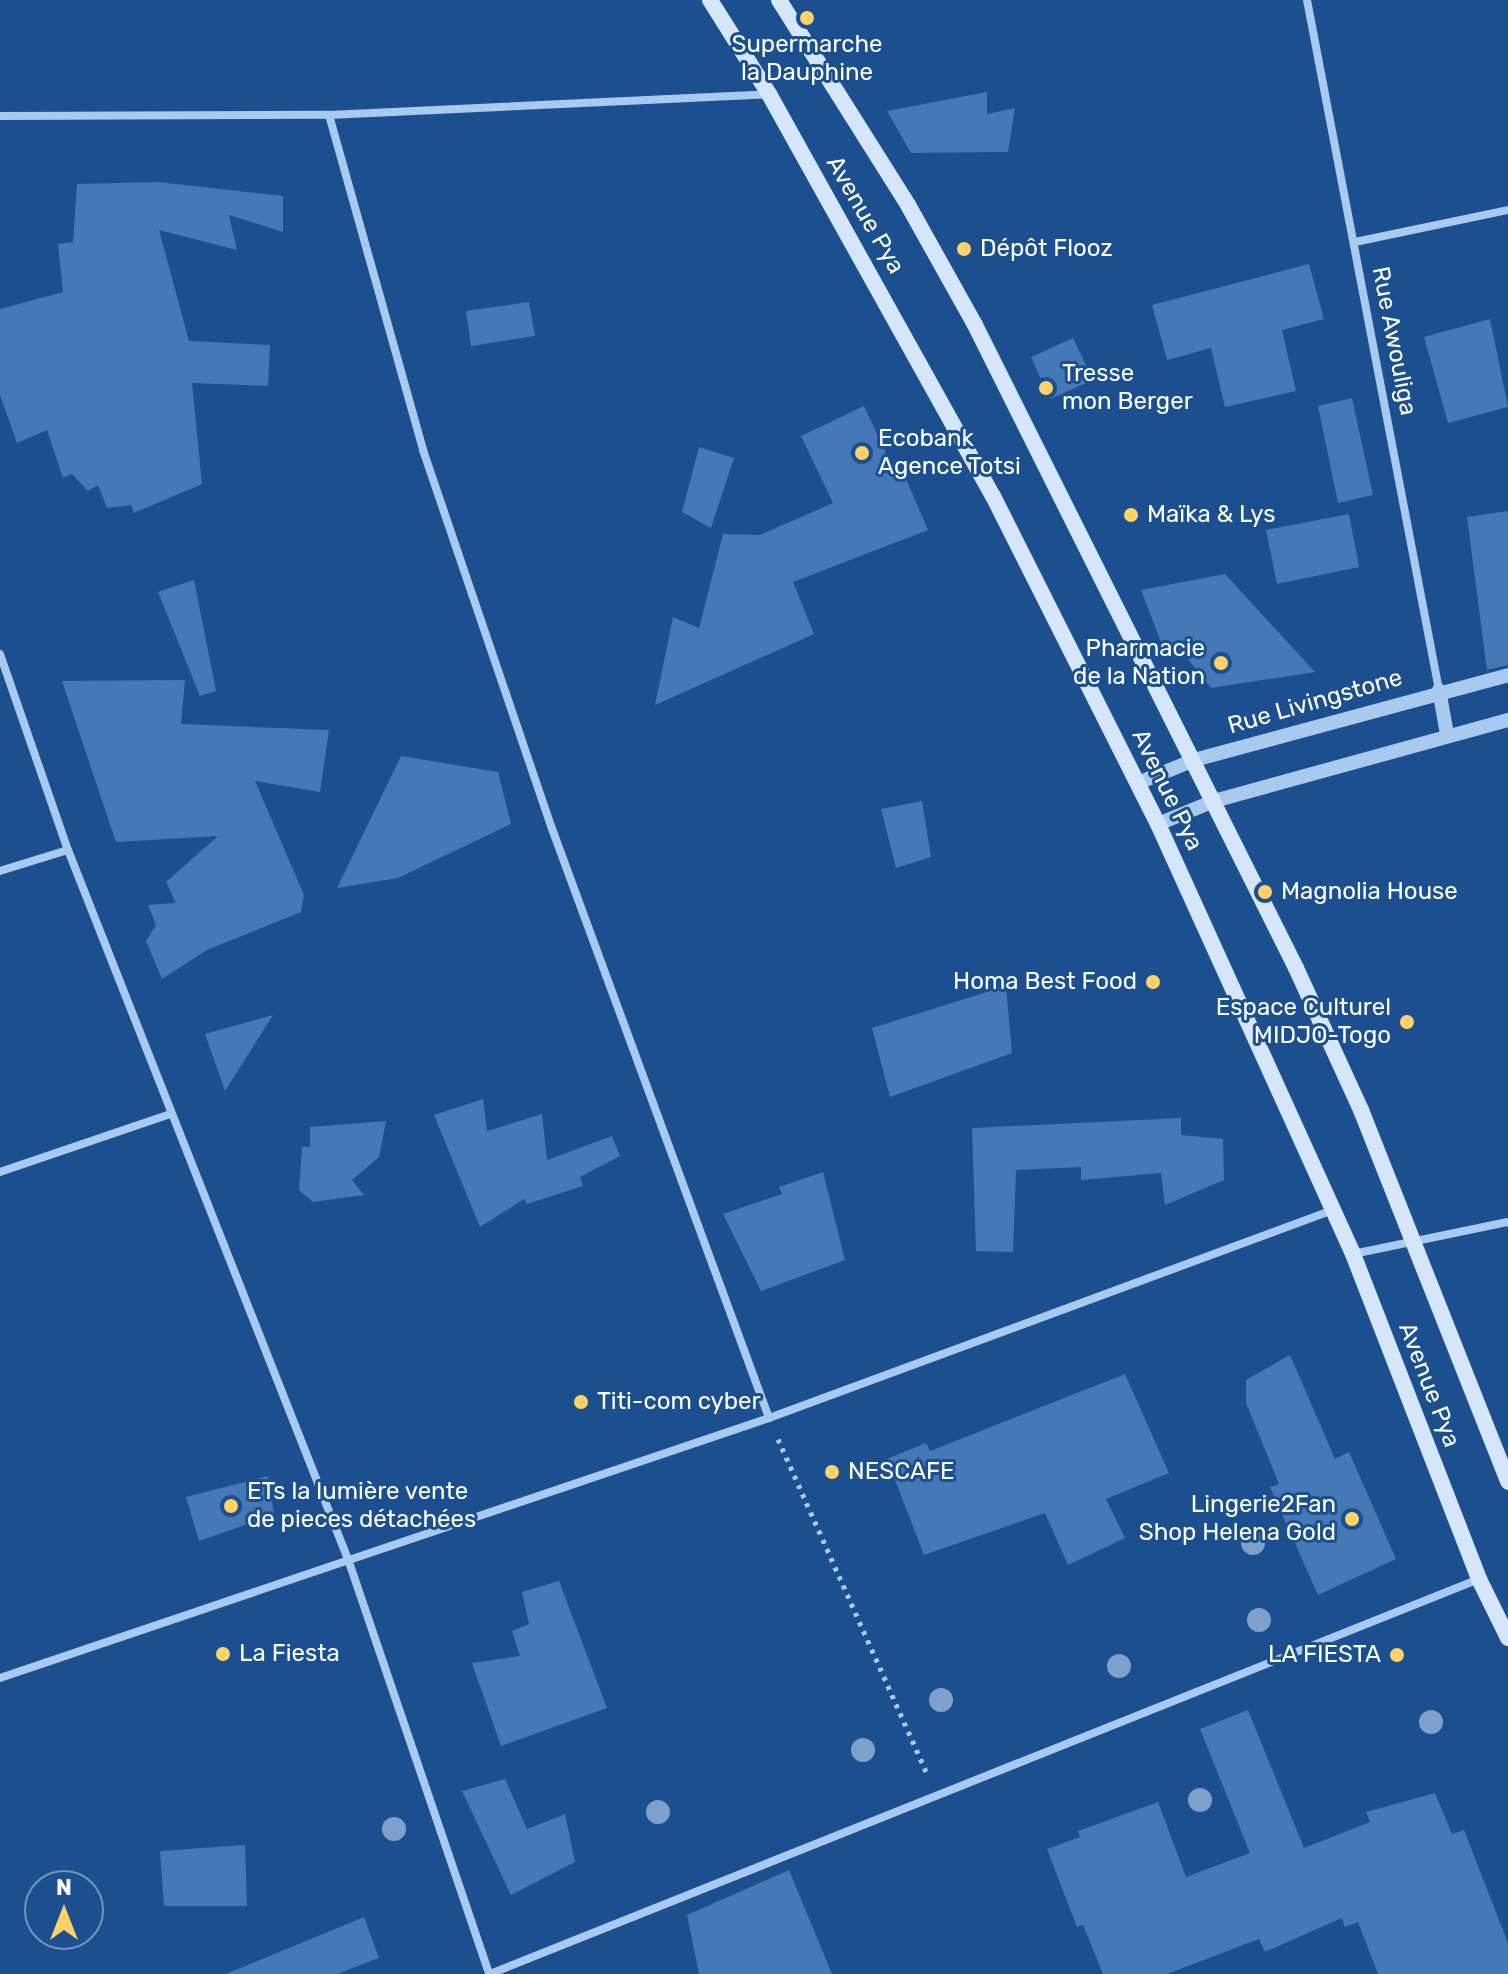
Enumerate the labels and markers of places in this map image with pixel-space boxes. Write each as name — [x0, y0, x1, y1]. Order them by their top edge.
marker: Supermarche la Dauphine — [798, 9, 816, 27]
place label: Supermarche la Dauphine — [731, 31, 883, 87]
place label: Dépôt Flooz — [980, 235, 1113, 263]
marker: Dépôt Flooz — [955, 240, 973, 258]
place label: Tresse mon Berger — [1062, 360, 1193, 416]
marker: Tresse mon Berger — [1037, 379, 1055, 397]
place label: Ecobank Agence Totsi — [878, 425, 1021, 481]
marker: Ecobank Agence Totsi — [853, 444, 871, 462]
place label: Maïka & Lys — [1147, 501, 1275, 529]
marker: Maïka & Lys — [1122, 506, 1140, 524]
place label: Pharmacie de la Nation — [1073, 635, 1205, 691]
marker: Pharmacie de la Nation — [1212, 654, 1230, 672]
place label: Magnolia House — [1281, 878, 1458, 906]
marker: Magnolia House — [1256, 883, 1274, 901]
place label: Homa Best Food — [953, 968, 1137, 996]
marker: Homa Best Food — [1144, 973, 1162, 991]
place label: Espace Culturel MIDJO-Togo — [1216, 994, 1391, 1050]
marker: Espace Culturel MIDJO-Togo — [1398, 1013, 1416, 1031]
place label: Titi-com cyber — [597, 1388, 761, 1416]
marker: Titi-com cyber — [572, 1393, 590, 1411]
place label: NESCAFE — [848, 1458, 955, 1486]
marker: NESCAFE — [823, 1463, 841, 1481]
place label: ETs la lumière vente de pieces détachées — [247, 1478, 476, 1534]
place label: Lingerie2Fan Shop Helena Gold — [1139, 1491, 1336, 1547]
marker: ETs la lumière vente de pieces détachées — [222, 1497, 240, 1515]
marker: Lingerie2Fan Shop Helena Gold — [1343, 1510, 1361, 1528]
place label: La Fiesta — [239, 1640, 340, 1668]
place label: LA FIESTA — [1267, 1641, 1381, 1669]
marker: La Fiesta — [214, 1645, 232, 1663]
marker: LA FIESTA — [1388, 1646, 1406, 1664]

